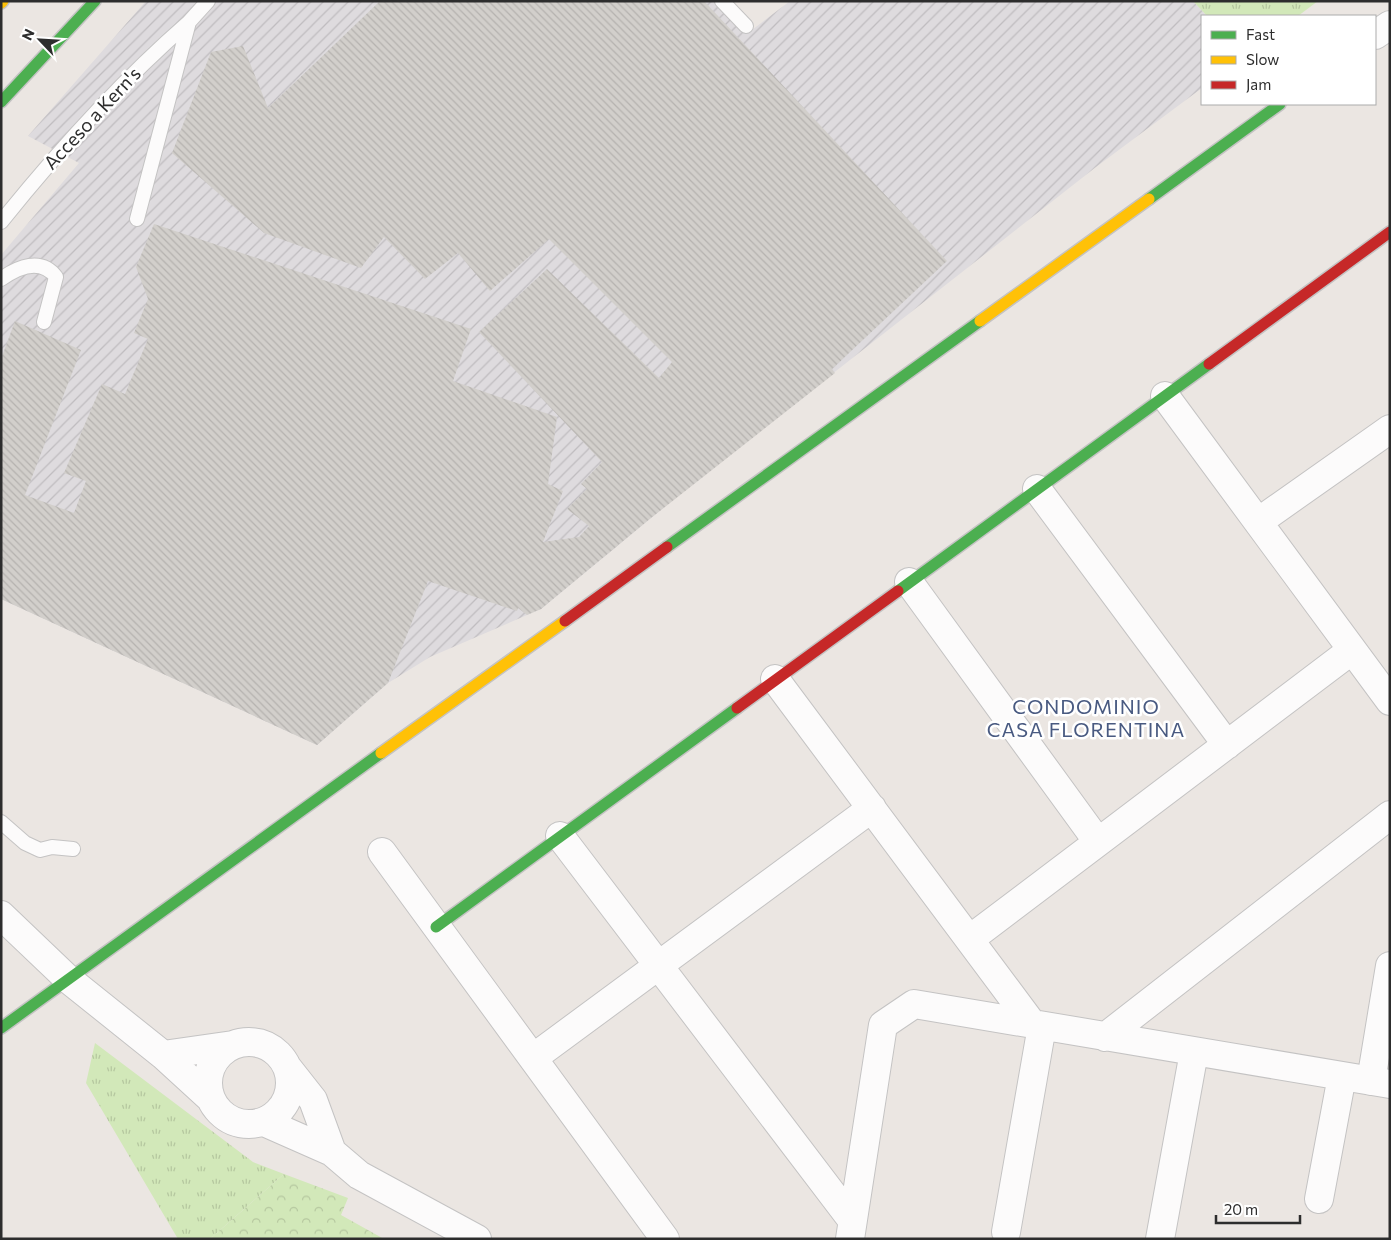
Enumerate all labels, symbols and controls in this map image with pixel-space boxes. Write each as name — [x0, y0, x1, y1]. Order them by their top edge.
north arrow — [15, 15, 65, 65]
legend — [1201, 15, 1376, 105]
text: Fast — [1246, 25, 1275, 43]
text: N — [18, 26, 38, 43]
text: Slow — [1246, 50, 1279, 68]
street label: Acceso a Kern's — [38, 62, 145, 174]
text: Jam — [1246, 75, 1271, 93]
district label: CONDOMINIO CASA FLORENTINA — [987, 694, 1185, 741]
scale bar — [1216, 1192, 1300, 1224]
text: 20 m — [1224, 1200, 1258, 1218]

